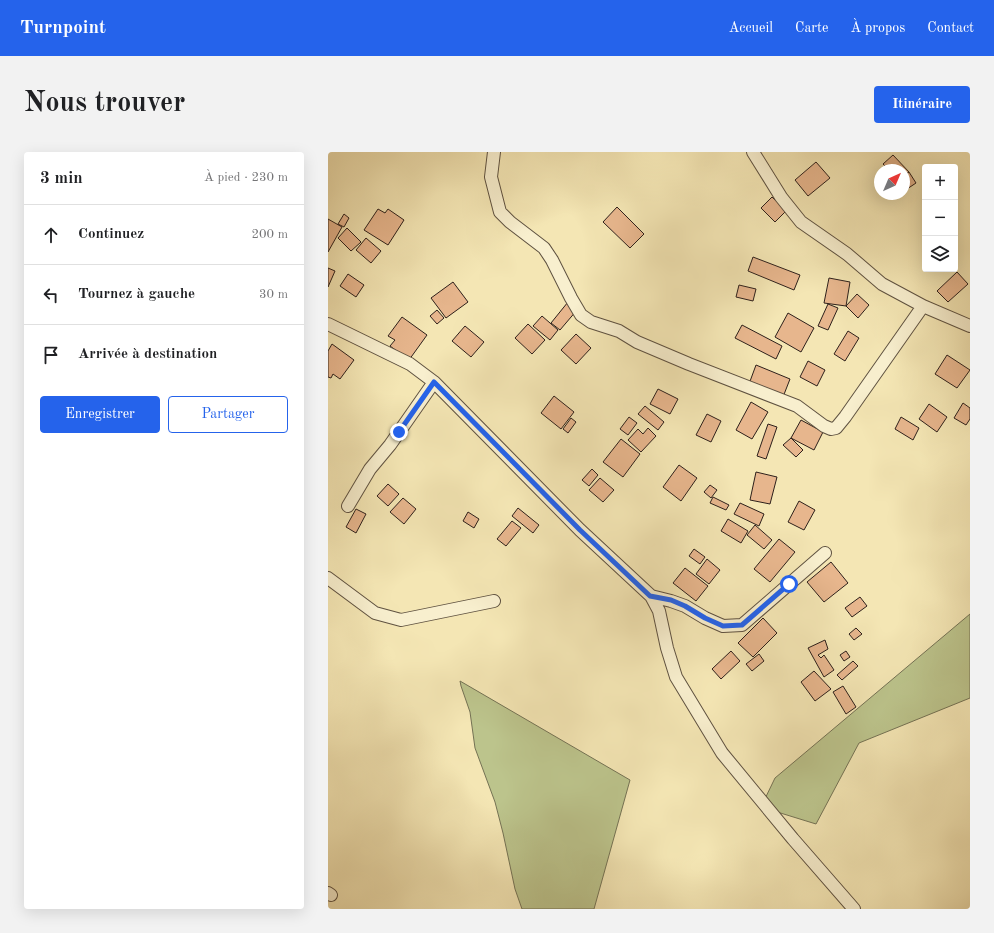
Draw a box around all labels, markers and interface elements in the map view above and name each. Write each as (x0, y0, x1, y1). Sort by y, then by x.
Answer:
text: Turnpoint (20, 19, 106, 38)
text: Accueil (729, 21, 773, 35)
text: Carte (795, 21, 828, 35)
text: À propos (850, 21, 905, 35)
text: Contact (927, 21, 974, 35)
button: Itinéraire (874, 86, 970, 123)
text: Nous trouver (24, 90, 185, 118)
north arrow (874, 164, 910, 200)
map controls (922, 164, 958, 272)
button: + (922, 164, 958, 200)
text: 3 min (40, 170, 83, 187)
text: À pied · 230 m (204, 171, 288, 184)
button: − (922, 200, 958, 236)
icon: ahead (40, 224, 62, 246)
text: Continuez (78, 227, 144, 242)
text: 200 m (251, 228, 288, 241)
button: layers (922, 236, 958, 272)
icon: left (40, 284, 62, 306)
text: Tournez à gauche (78, 287, 195, 302)
text: 30 m (259, 288, 288, 301)
icon: arrive (40, 344, 62, 366)
text: Arrivée à destination (78, 347, 217, 362)
button: Enregistrer (40, 396, 160, 433)
button: Partager (168, 396, 288, 433)
route end (390, 423, 408, 441)
route start (780, 575, 798, 593)

